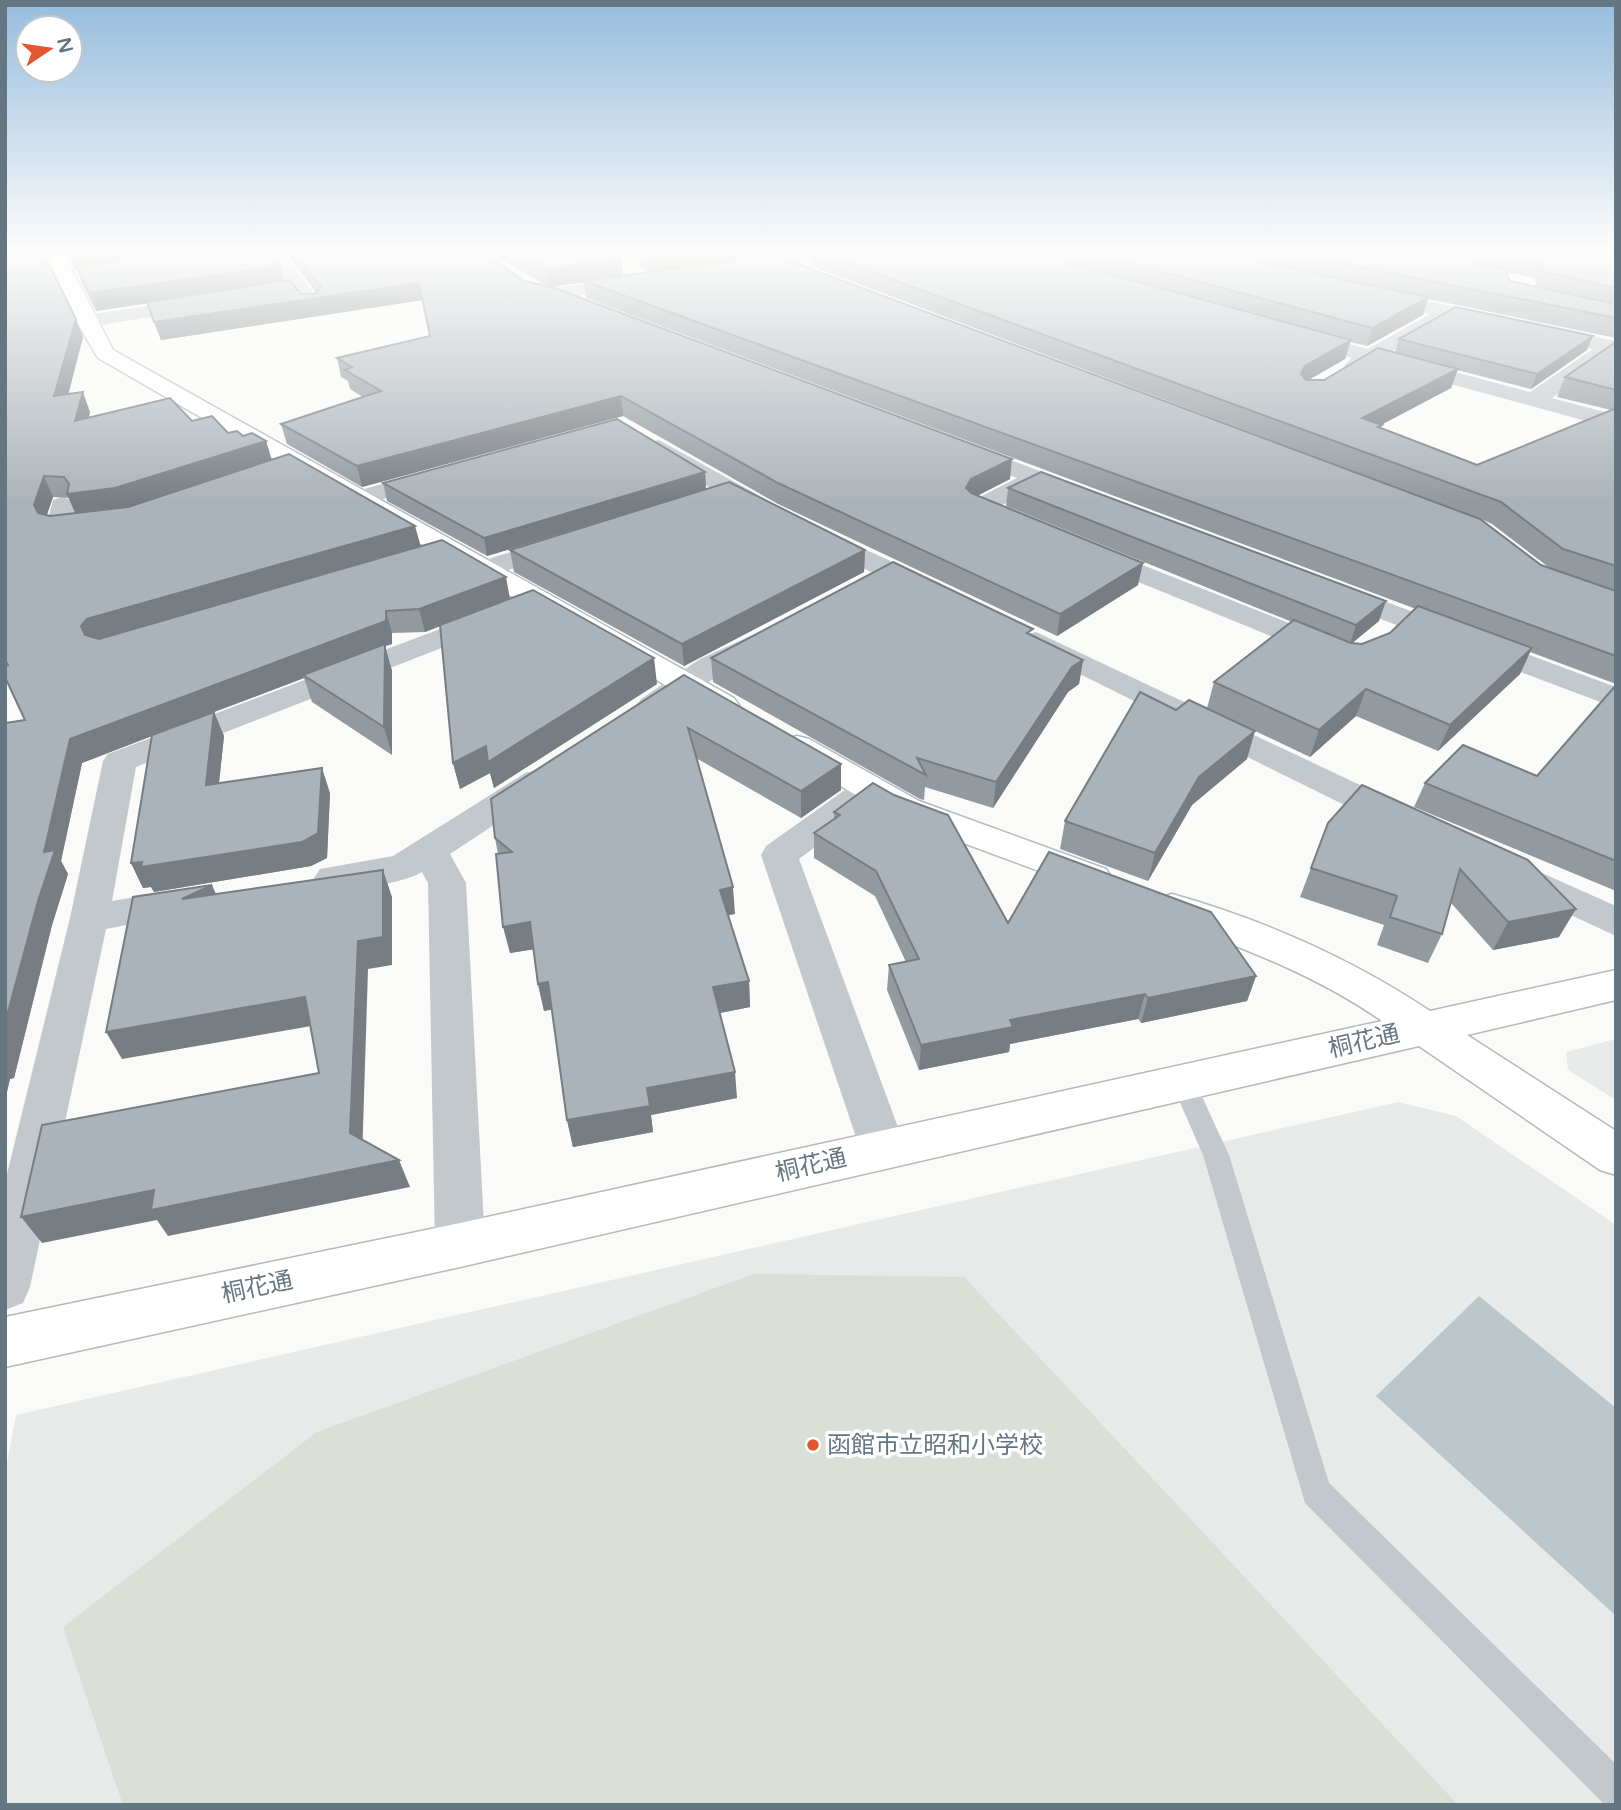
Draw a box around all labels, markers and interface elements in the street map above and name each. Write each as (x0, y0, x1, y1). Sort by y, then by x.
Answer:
north arrow (14, 14, 84, 84)
text: N (52, 35, 77, 55)
street label: 桐花通 (1326, 1019, 1402, 1064)
street label: 桐花通 (773, 1143, 849, 1188)
street label: 桐花通 (219, 1266, 295, 1309)
place label: 函館市立昭和小学校 (827, 1431, 1043, 1460)
marker: 函館市立昭和小学校 (805, 1437, 821, 1453)

